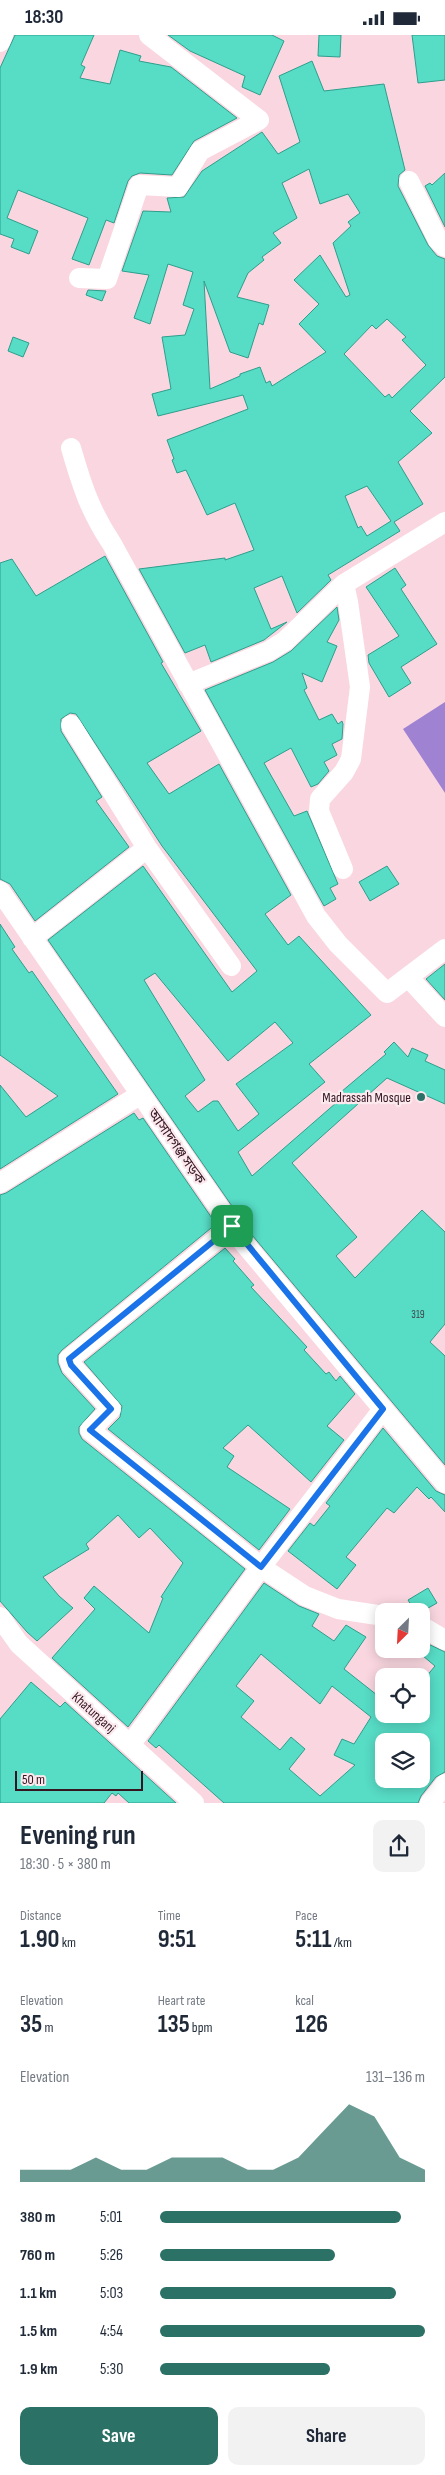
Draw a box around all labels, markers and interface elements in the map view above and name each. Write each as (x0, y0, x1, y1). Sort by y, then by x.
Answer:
text: 18:30 (25, 6, 63, 29)
place label: Madrassah Mosque (322, 1089, 411, 1106)
marker: Madrassah Mosque (415, 1091, 427, 1103)
street label: আসাদগঞ্জ সড়ক (144, 1104, 209, 1188)
pin (211, 1205, 253, 1247)
icon: arrive (218, 1212, 246, 1240)
house number: 319 (411, 1308, 425, 1321)
north arrow (375, 1603, 430, 1657)
map controls (375, 1603, 430, 1788)
button: locate (375, 1668, 430, 1723)
street label: Khatunganj (68, 1688, 119, 1736)
button: layers (375, 1733, 430, 1788)
scale bar (15, 1767, 142, 1791)
text: 50 m (22, 1771, 45, 1788)
text: Evening run (20, 1819, 136, 1852)
button: share (373, 1820, 425, 1872)
text: 18:30 · 5 × 380 m (20, 1855, 111, 1874)
text: Distance (20, 1907, 61, 1924)
text: Time (158, 1907, 181, 1924)
text: Pace (295, 1907, 318, 1924)
text: 1.90 (20, 1924, 60, 1955)
text: 9:51 (158, 1924, 196, 1955)
text: 5:11 (295, 1924, 331, 1955)
text: km (60, 1934, 76, 1951)
text: /km (331, 1934, 352, 1951)
text: Elevation (20, 1992, 63, 2009)
text: Heart rate (158, 1992, 205, 2009)
text: kcal (295, 1992, 314, 2009)
text: 35 (20, 2009, 42, 2040)
text: 135 (158, 2009, 190, 2040)
text: 126 (295, 2009, 328, 2040)
text: m (42, 2019, 53, 2036)
text: bpm (190, 2019, 212, 2036)
text: Elevation (20, 2068, 69, 2087)
text: 131–136 m (366, 2068, 425, 2087)
text: 380 m (20, 2208, 55, 2227)
text: 5:01 (100, 2208, 122, 2227)
text: 760 m (20, 2246, 55, 2265)
text: 5:26 (100, 2246, 123, 2265)
text: 1.1 km (20, 2284, 57, 2303)
text: 5:03 (100, 2284, 123, 2303)
text: 1.5 km (20, 2322, 57, 2341)
text: 4:54 (100, 2322, 123, 2341)
text: 1.9 km (20, 2360, 58, 2379)
text: 5:30 (100, 2360, 123, 2379)
button: Save (20, 2407, 218, 2465)
button: Share (228, 2407, 425, 2465)

